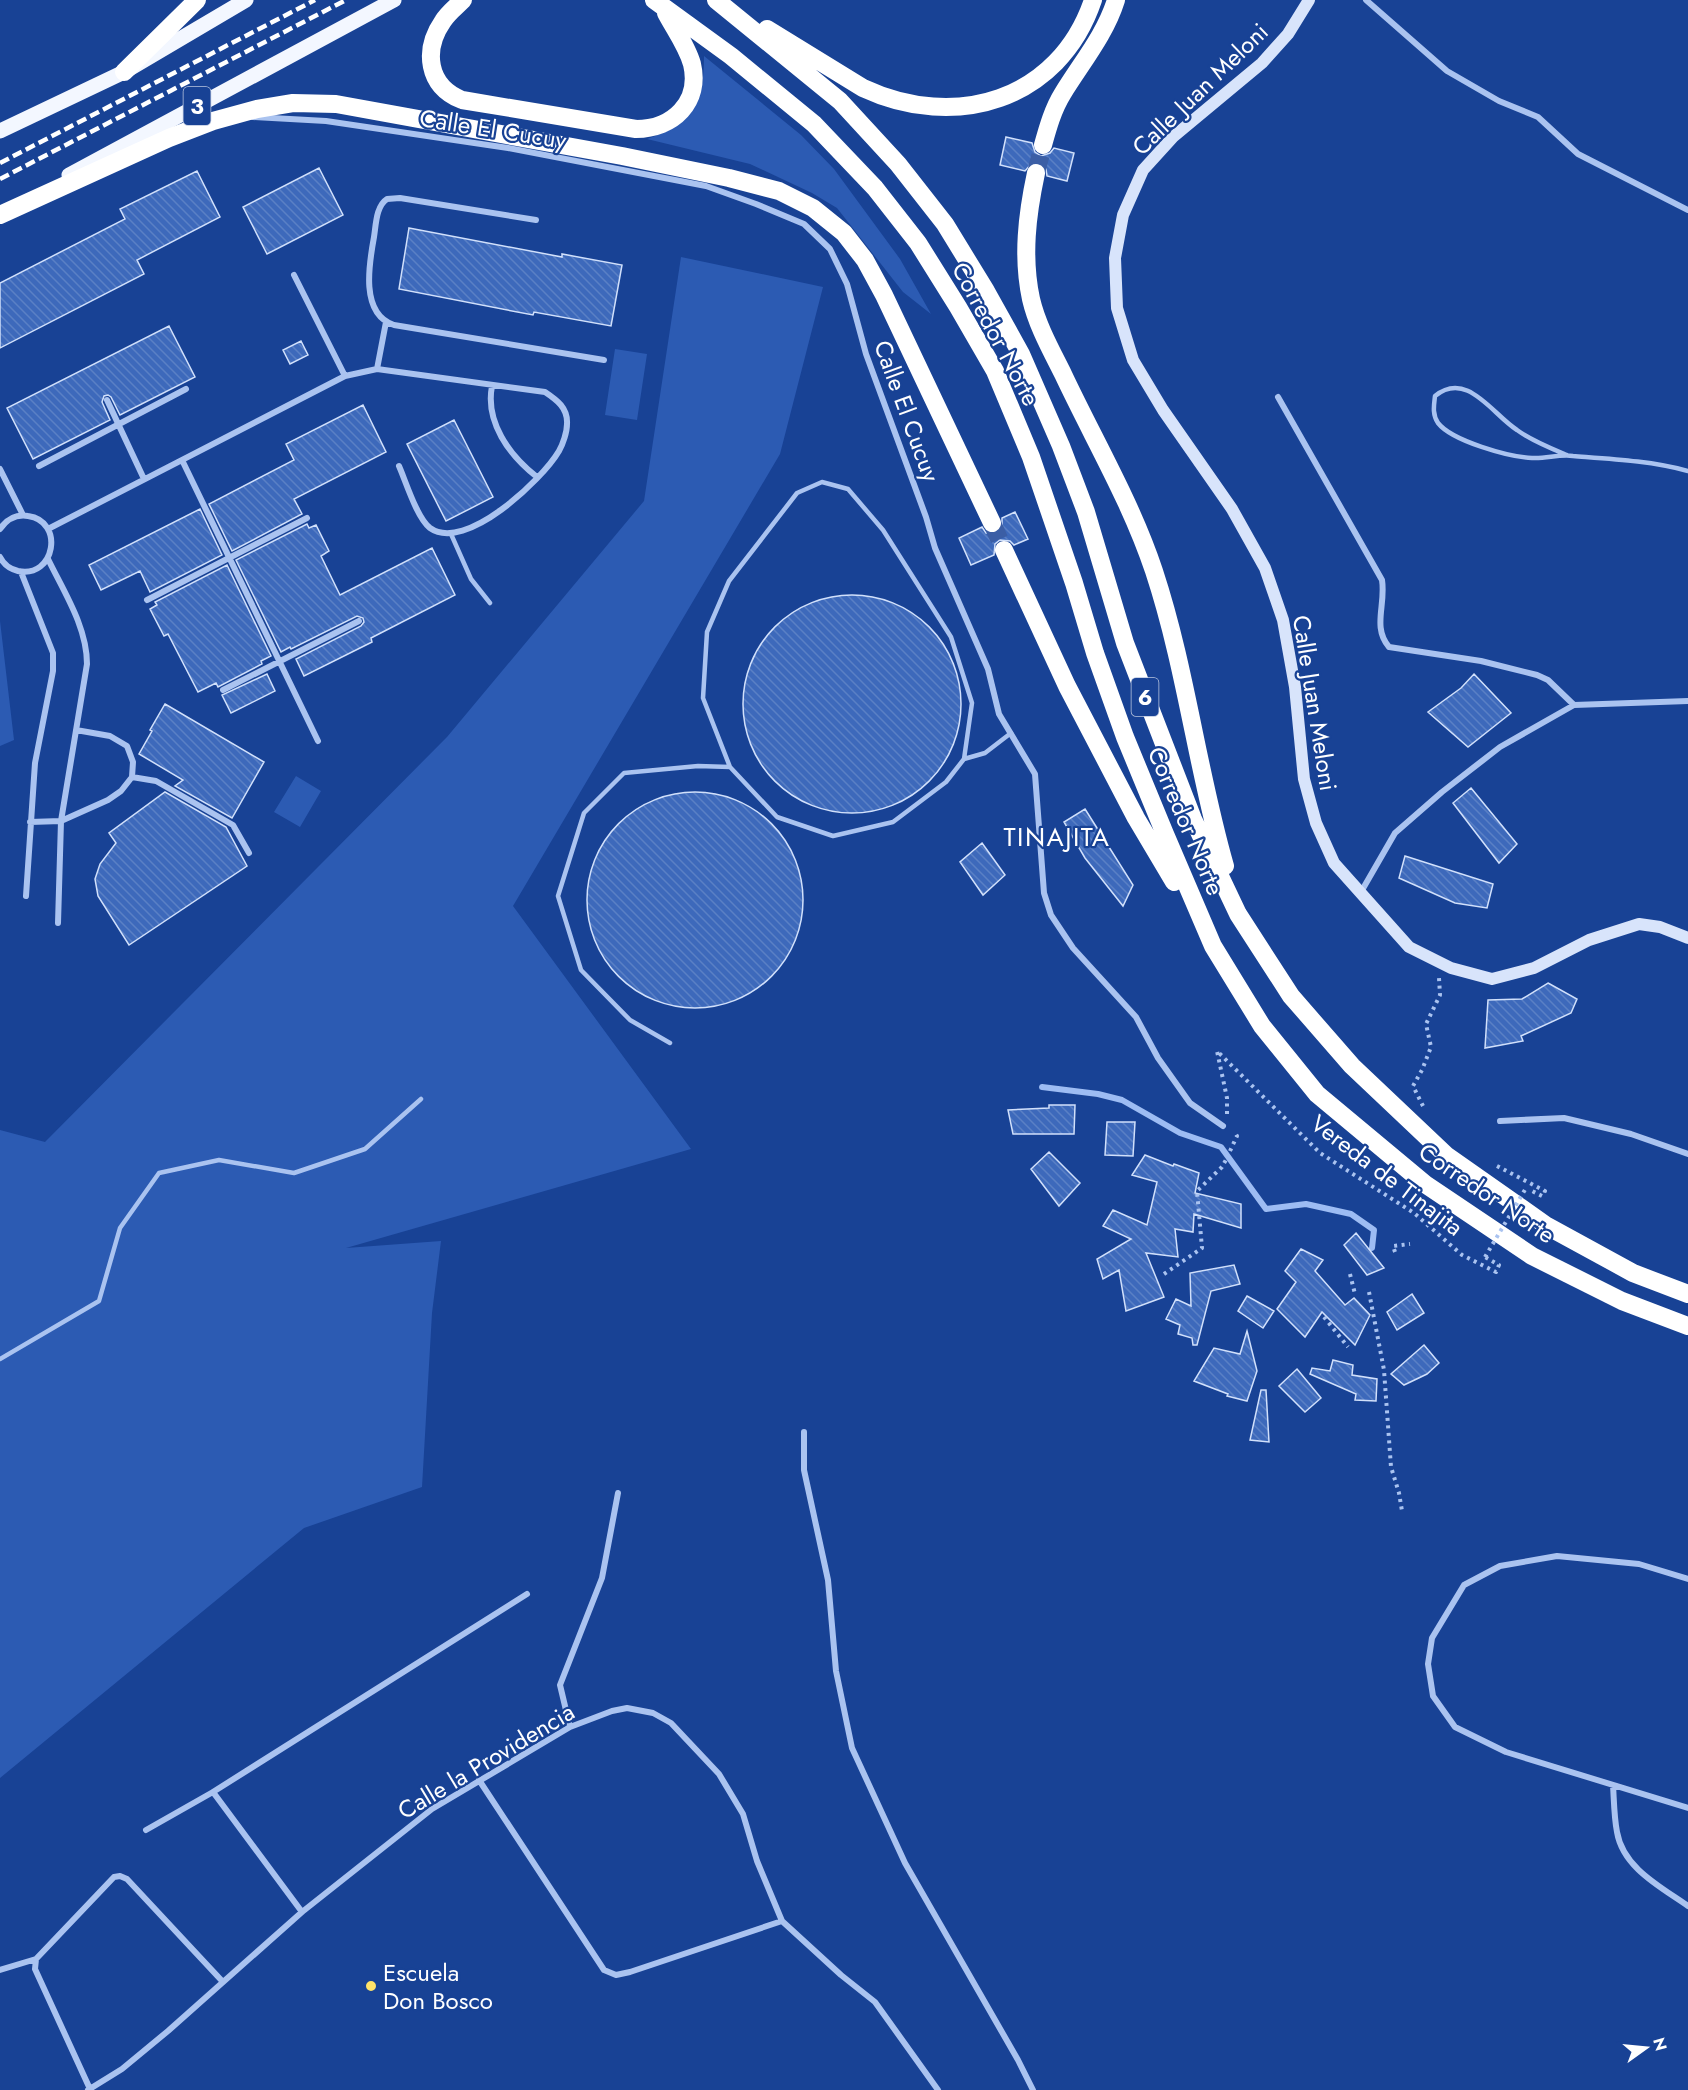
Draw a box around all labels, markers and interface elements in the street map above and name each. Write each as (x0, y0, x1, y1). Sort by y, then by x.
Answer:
street label: Calle Juan Meloni (1124, 15, 1276, 163)
road number: 3 (184, 87, 210, 125)
street label: Calle El Cucuy (417, 100, 569, 158)
street label: Corredor Norte (943, 256, 1049, 412)
street label: Calle El Cucuy (865, 335, 949, 487)
street label: Calle Juan Meloni (1284, 613, 1346, 793)
road number: 6 (1132, 678, 1158, 716)
street label: Corredor Norte (1139, 741, 1233, 901)
district label: TINAJITA (1003, 818, 1111, 856)
street label: Vereda de Tinajita (1303, 1106, 1471, 1244)
street label: Corredor Norte (1412, 1134, 1562, 1252)
street label: Calle la Providencia (391, 1694, 581, 1828)
place label: Escuela Don Bosco (383, 1955, 493, 2018)
marker: Escuela Don Bosco (364, 1979, 378, 1993)
north arrow (1616, 2018, 1676, 2078)
text: N (1647, 2035, 1673, 2053)

